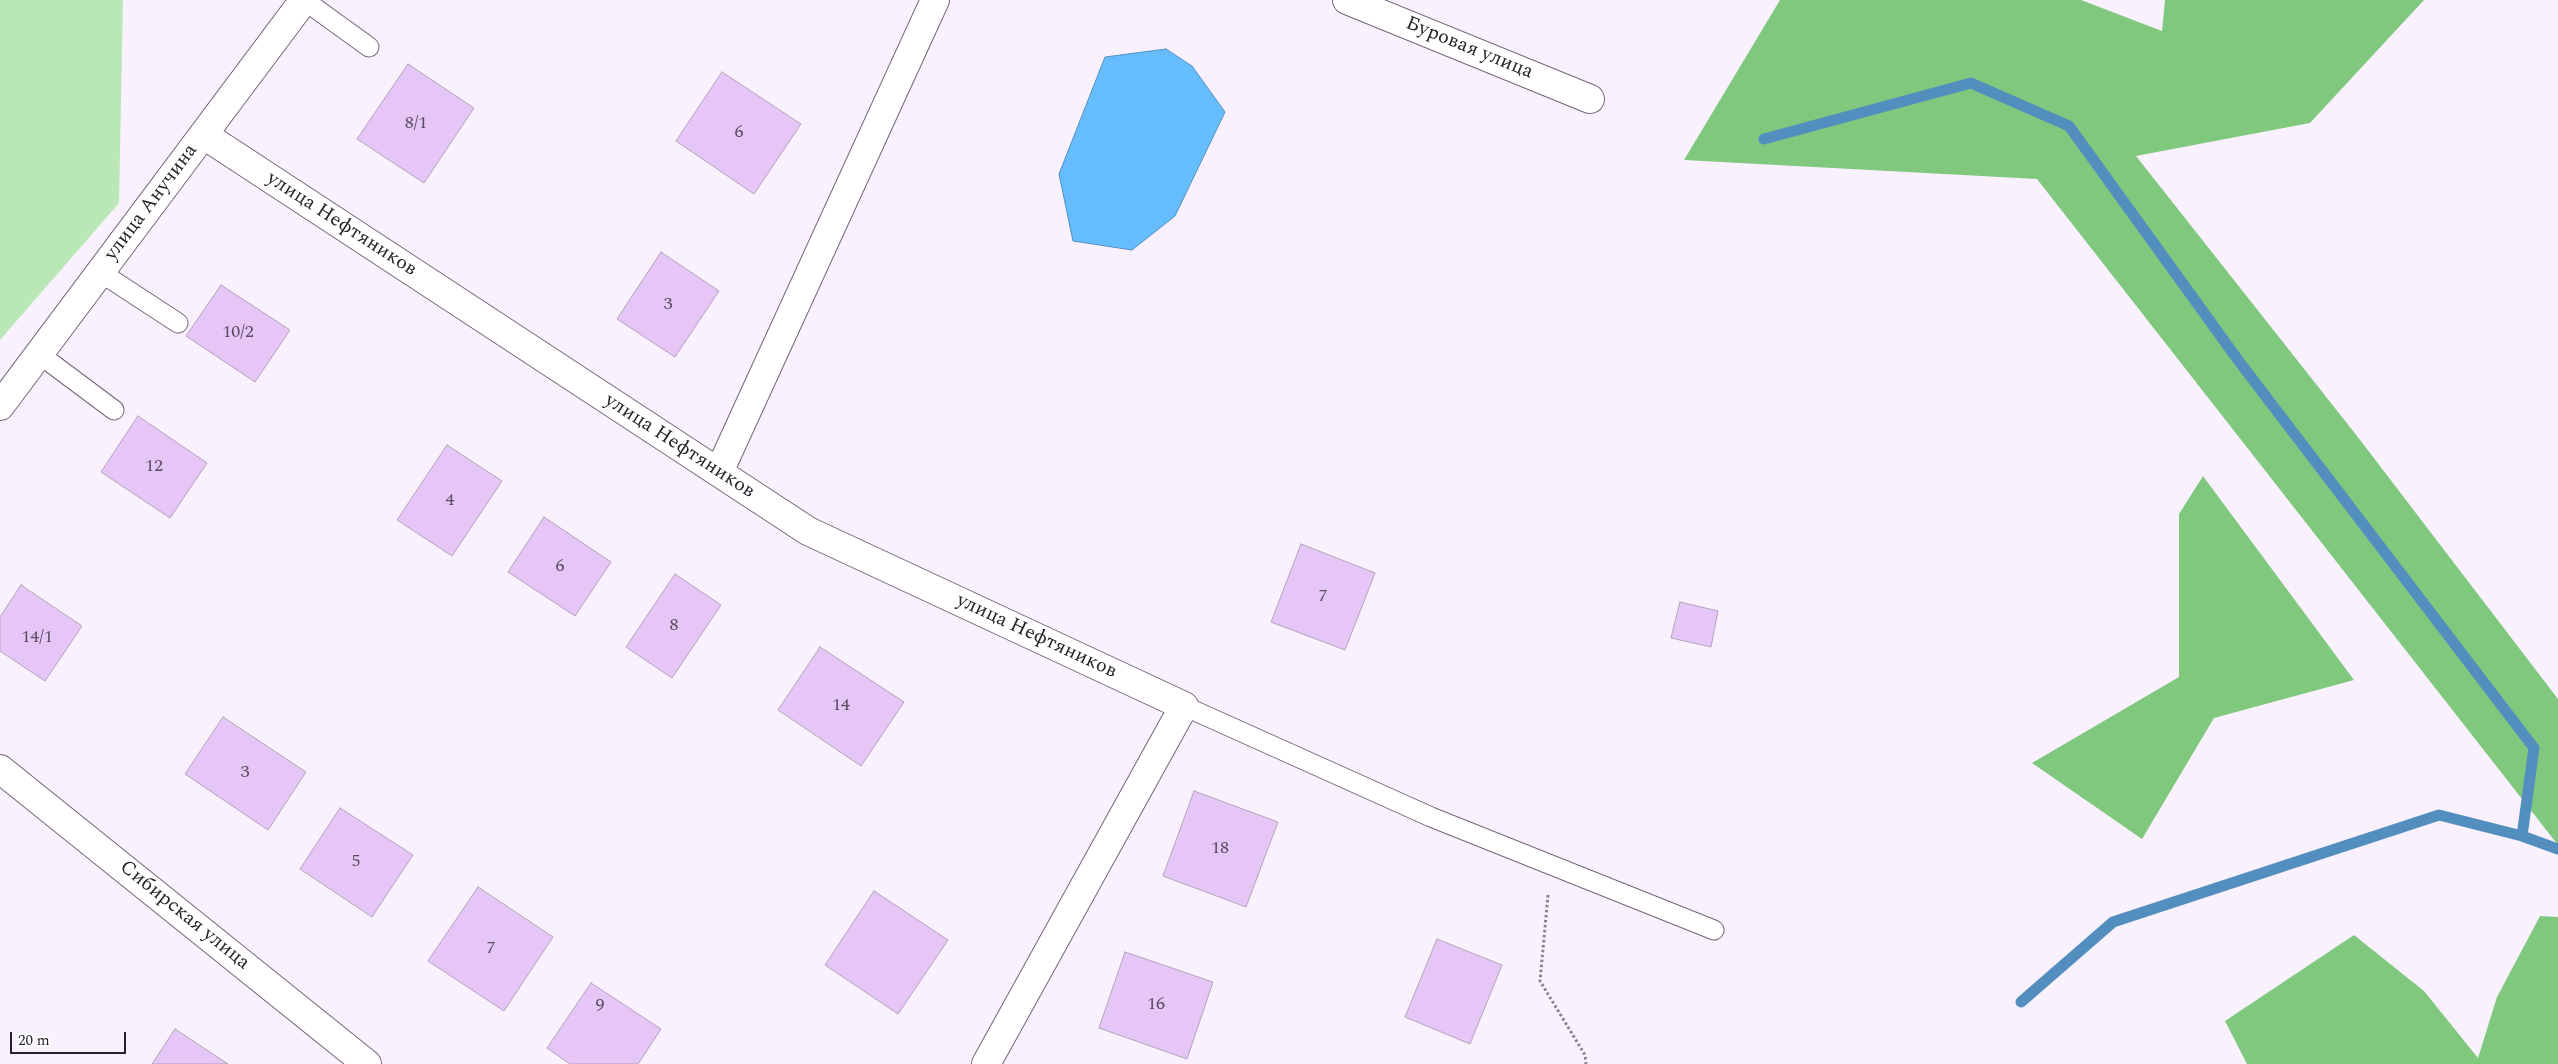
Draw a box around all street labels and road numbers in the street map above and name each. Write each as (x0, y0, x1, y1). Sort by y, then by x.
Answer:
street label: Буровая улица (1402, 13, 1536, 85)
street label: улица Анучина (100, 140, 204, 266)
street label: улица Нефтяников (261, 167, 421, 283)
street label: улица Нефтяников (599, 389, 759, 505)
street label: улица Нефтяников (952, 589, 1120, 685)
street label: Сибирская улица (114, 856, 254, 976)

